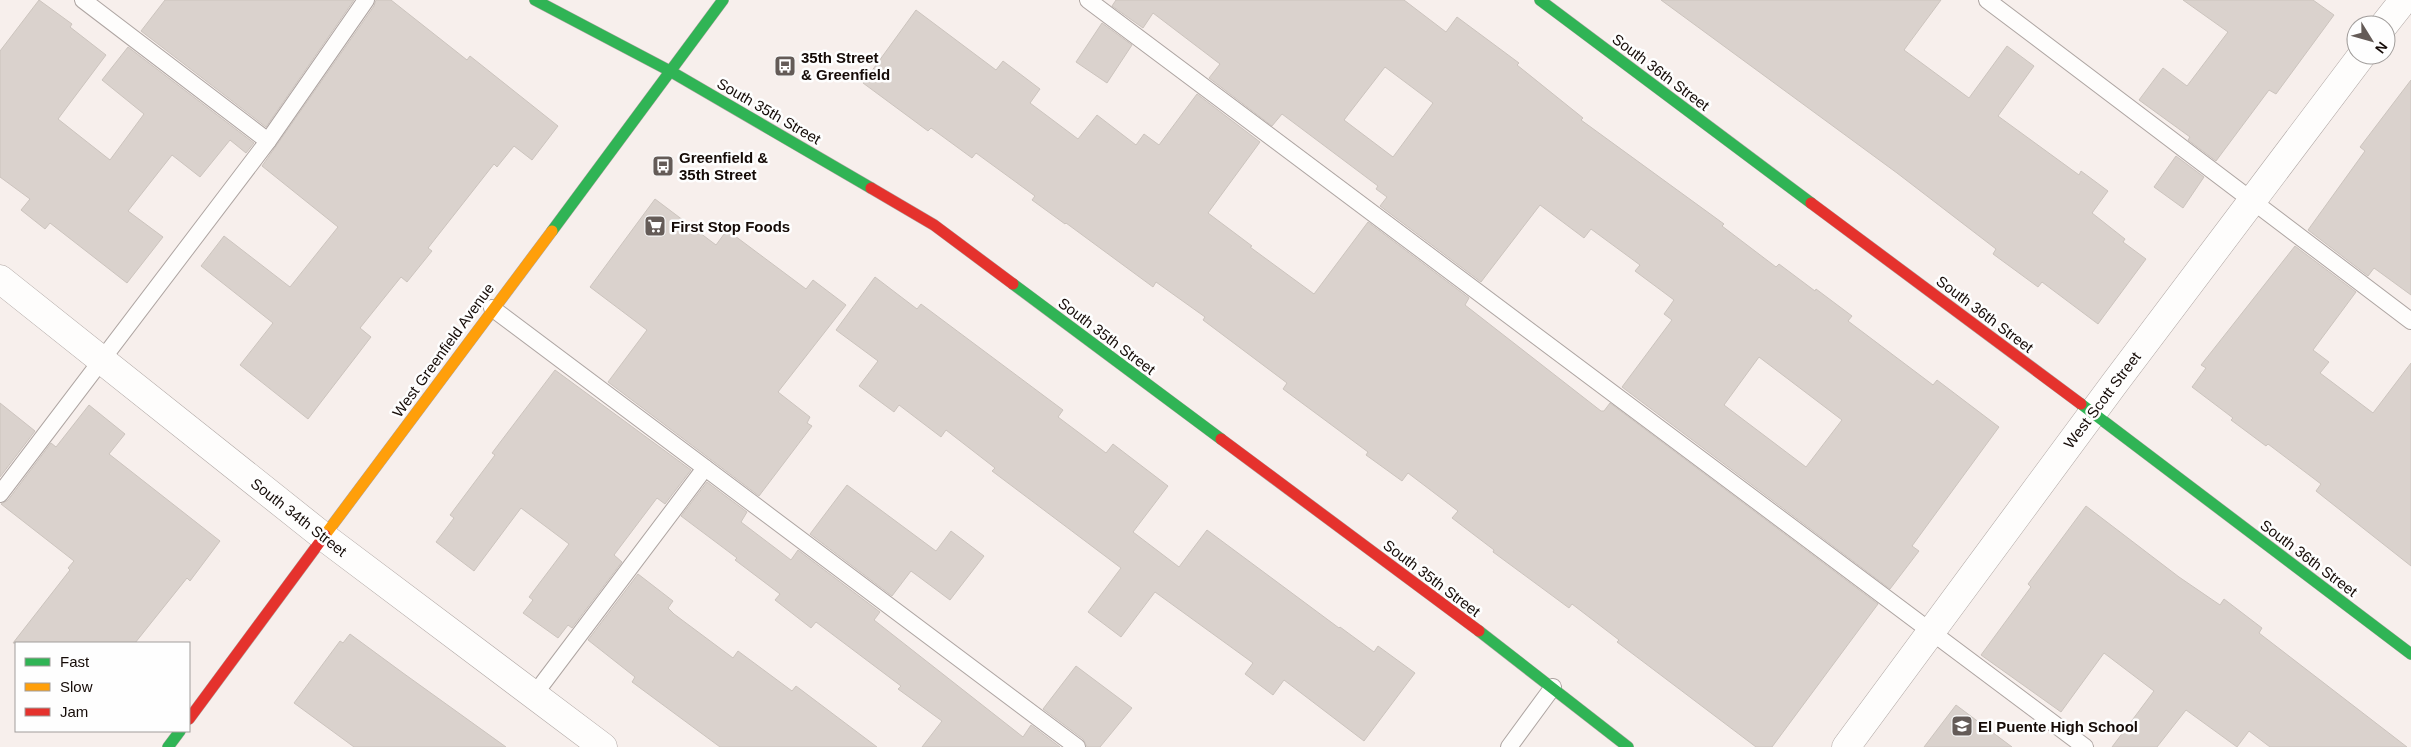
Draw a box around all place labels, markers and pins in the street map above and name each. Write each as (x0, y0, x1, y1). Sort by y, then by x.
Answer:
place label: 35th Street & Greenfield (801, 49, 890, 83)
bus stop icon: 35th Street & Greenfield (773, 54, 797, 78)
place label: Greenfield & 35th Street (679, 149, 768, 183)
bus stop icon: Greenfield & 35th Street (651, 154, 675, 178)
supermarket icon: First Stop Foods (643, 214, 667, 238)
place label: First Stop Foods (671, 218, 790, 235)
school or university icon: El Puente High School (1950, 714, 1974, 738)
place label: El Puente High School (1978, 718, 2138, 735)

